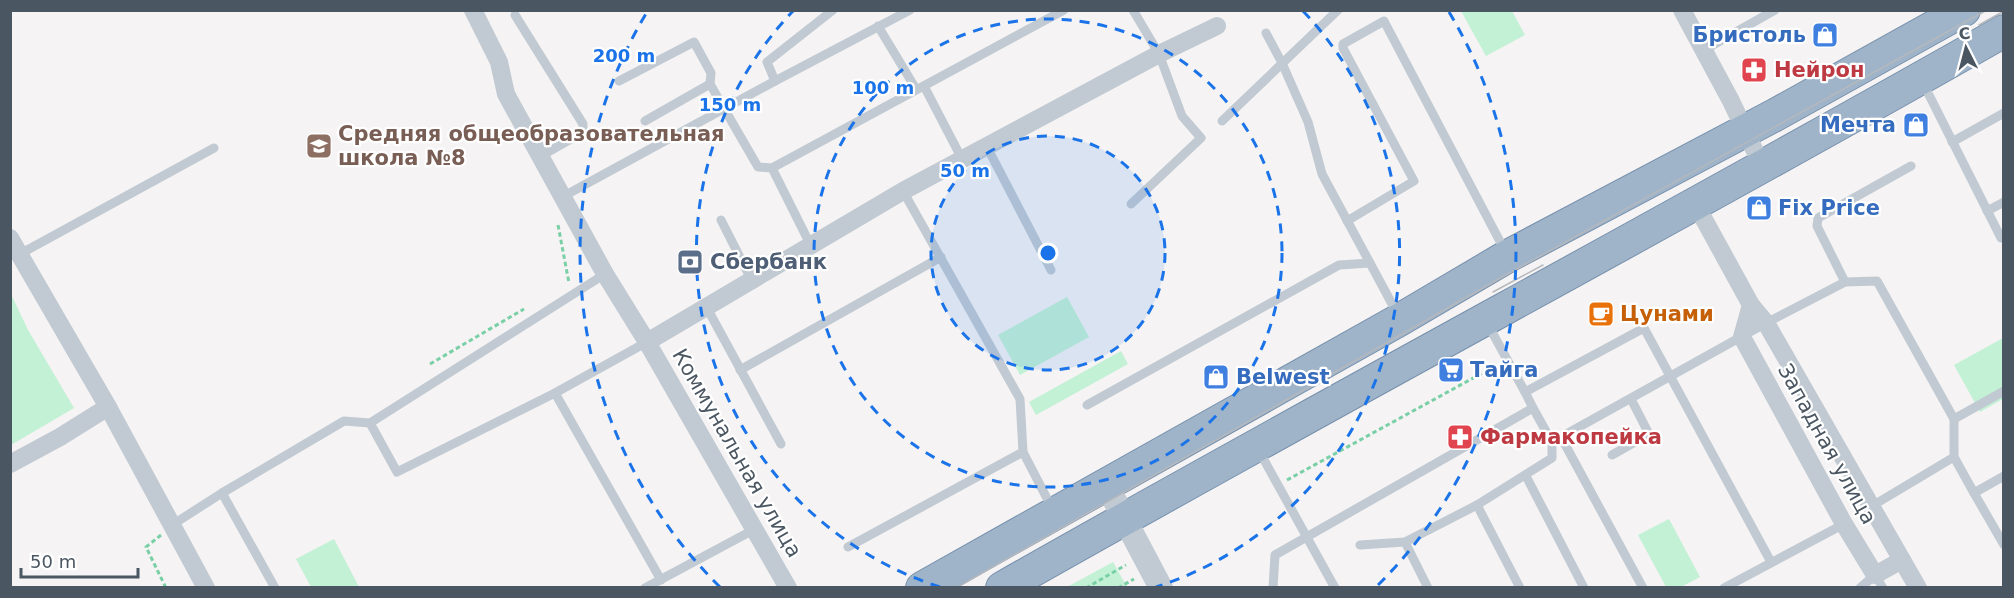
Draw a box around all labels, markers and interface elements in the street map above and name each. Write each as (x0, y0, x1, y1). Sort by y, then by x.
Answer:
north arrow (1936, 18, 1996, 78)
shop icon: Бристоль (1810, 20, 1840, 50)
place label: Бристоль (1693, 23, 1806, 47)
text: С (1958, 24, 1971, 44)
text: 200 m (593, 45, 655, 66)
pharmacy icon: Нейрон (1739, 55, 1769, 85)
place label: Нейрон (1774, 58, 1865, 82)
text: 100 m (852, 77, 914, 98)
text: 150 m (699, 94, 761, 115)
shop icon: Мечта (1901, 110, 1931, 140)
place label: Мечта (1820, 113, 1896, 137)
place label: Средняя общеобразовательная школа №8 (338, 122, 725, 170)
school or university icon: Средняя общеобразовательная школа №8 (304, 131, 334, 161)
text: 50 m (940, 160, 990, 181)
shop icon: Fix Price (1744, 193, 1774, 223)
place label: Fix Price (1778, 196, 1880, 220)
centre of rings (1038, 243, 1058, 263)
bank icon: Сбербанк (675, 247, 705, 277)
place label: Сбербанк (710, 250, 827, 274)
cafe icon: Цунами (1586, 299, 1616, 329)
place label: Цунами (1620, 302, 1714, 326)
street label: Коммунальная улица (667, 344, 807, 562)
supermarket icon: Тайга (1436, 355, 1466, 385)
place label: Тайга (1470, 358, 1538, 382)
street label: Западная улица (1773, 359, 1881, 529)
shop icon: Belwest (1201, 362, 1231, 392)
place label: Belwest (1236, 365, 1330, 389)
pharmacy icon: Фармакопейка (1445, 422, 1475, 452)
place label: Фармакопейка (1480, 425, 1662, 449)
scale bar (21, 541, 138, 579)
text: 50 m (30, 551, 76, 572)

